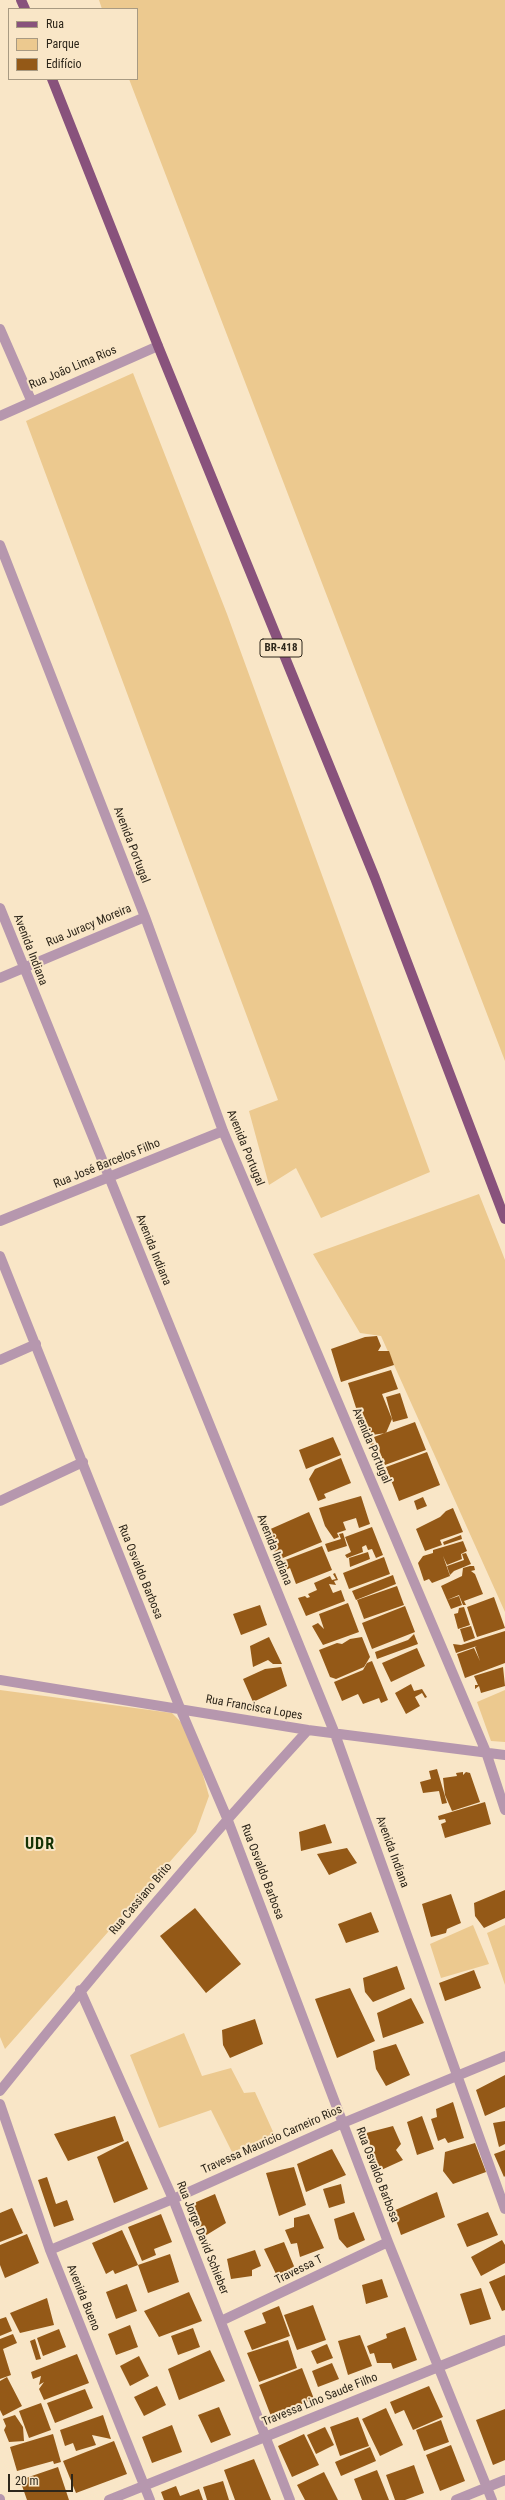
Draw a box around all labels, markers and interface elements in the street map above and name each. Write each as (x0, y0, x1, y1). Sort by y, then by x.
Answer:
legend (8, 8, 138, 80)
text: Rua (46, 17, 64, 31)
text: Parque (46, 37, 79, 51)
text: Edifício (46, 57, 82, 71)
street label: Rua João Lima Rios (27, 343, 119, 393)
road number: BR-418 (260, 639, 302, 657)
street label: Avenida Portugal (110, 805, 152, 885)
street label: Rua Juracy Moreira (44, 902, 134, 950)
street label: Avenida Indiana (10, 912, 50, 988)
street label: Avenida Portugal (223, 1108, 267, 1188)
street label: Rua José Barcelos Filho (52, 1136, 162, 1192)
street label: Avenida Indiana (132, 1212, 174, 1288)
street label: Avenida Portugal (349, 1406, 393, 1486)
street label: Avenida Indiana (253, 1512, 295, 1588)
street label: Rua Osvaldo Barbosa (114, 1523, 166, 1621)
street label: Rua Francisca Lopes (205, 1692, 303, 1724)
street label: Avenida Indiana (372, 1814, 412, 1890)
street label: Rua Osvaldo Barbosa (237, 1822, 287, 1922)
district label: UDR (25, 1835, 55, 1855)
street label: Rua Cassiano Brito (107, 1860, 175, 1938)
street label: Travessa Mauricio Carneiro Rios (199, 2102, 345, 2178)
street label: Rua Osvaldo Barbosa (352, 2125, 402, 2225)
street label: Rua Jorge David Schieber (173, 2179, 231, 2297)
street label: Travessa T (273, 2252, 325, 2288)
street label: Avenida Bueno (63, 2263, 103, 2333)
street label: Travessa Lino Saude Filho (260, 2370, 380, 2430)
scale bar (10, 2466, 75, 2492)
text: 20 m (15, 2474, 39, 2488)

